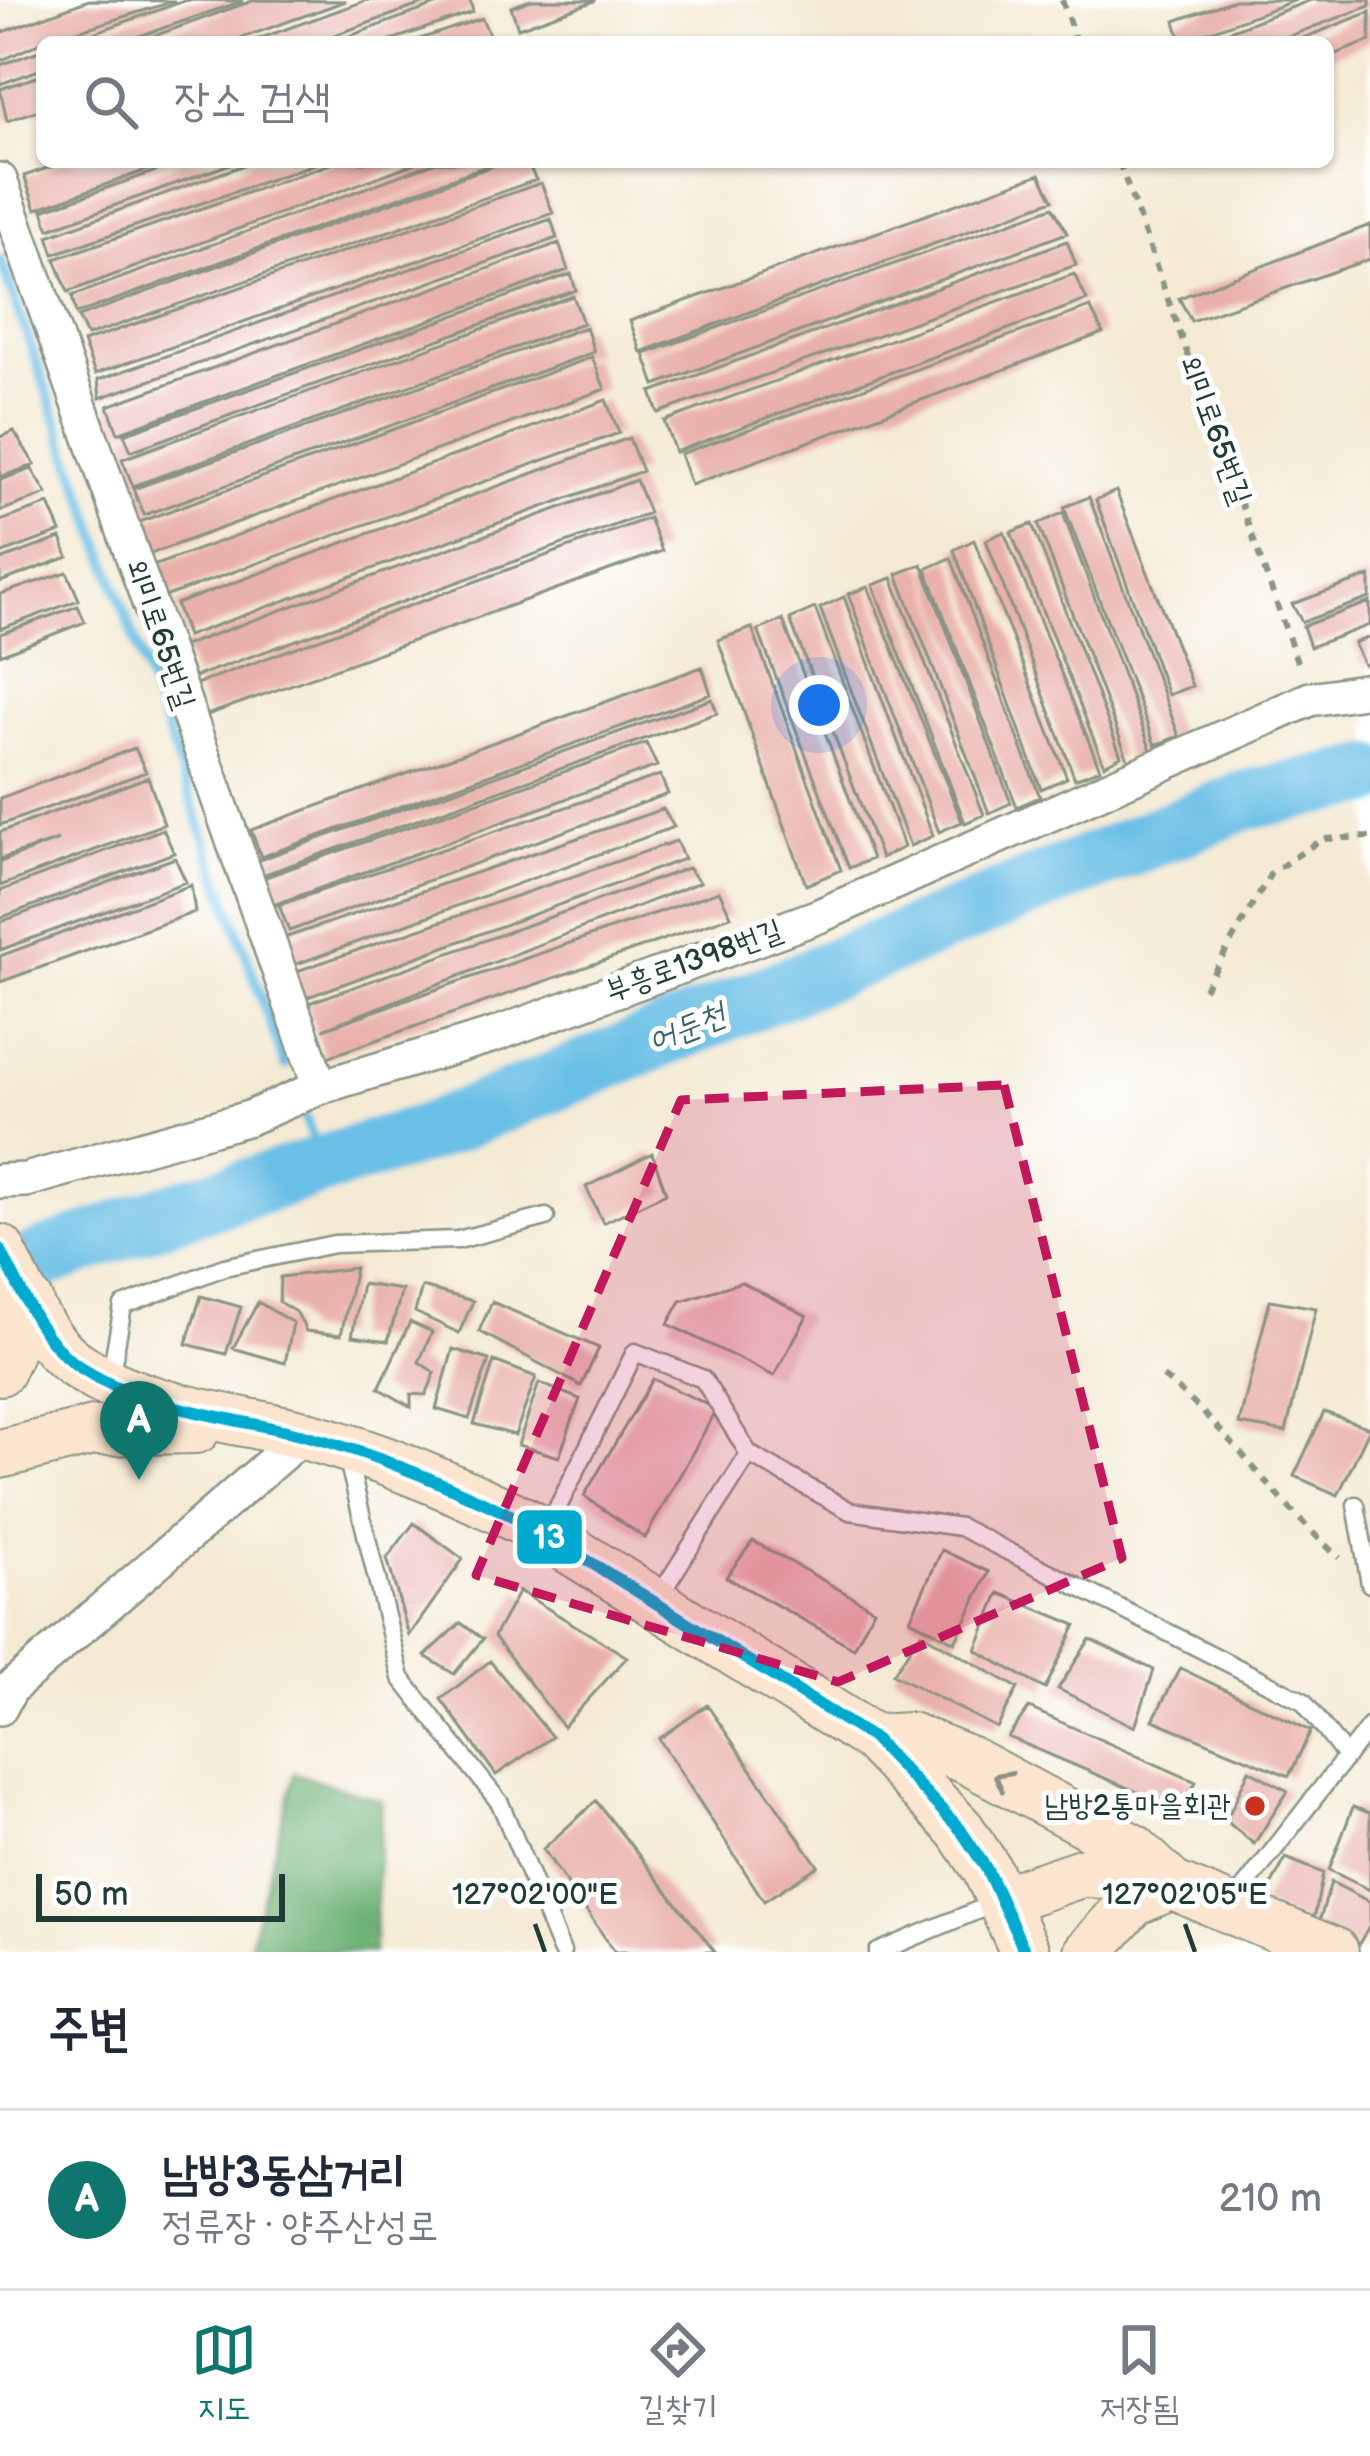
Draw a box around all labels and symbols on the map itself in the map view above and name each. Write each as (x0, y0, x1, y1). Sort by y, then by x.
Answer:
street label: 외미로65번길 (1171, 350, 1259, 510)
street label: 외미로65번길 (118, 554, 202, 714)
your location (789, 675, 849, 735)
street label: 부흥로1398번길 (601, 912, 787, 1010)
water label: 어둔천 (643, 993, 735, 1061)
pin: A (100, 1381, 178, 1480)
line badge: 13 (515, 1508, 584, 1566)
text: 13 (532, 1518, 566, 1558)
one-way arrow (994, 1770, 1015, 1793)
place label: 남방2통마을회관 (1044, 1788, 1231, 1824)
marker: 남방2통마을회관 (1242, 1793, 1268, 1819)
scale bar (36, 1868, 285, 1921)
text: 127°02'00"E (452, 1877, 618, 1913)
text: 127°02'05"E (1102, 1877, 1268, 1913)

